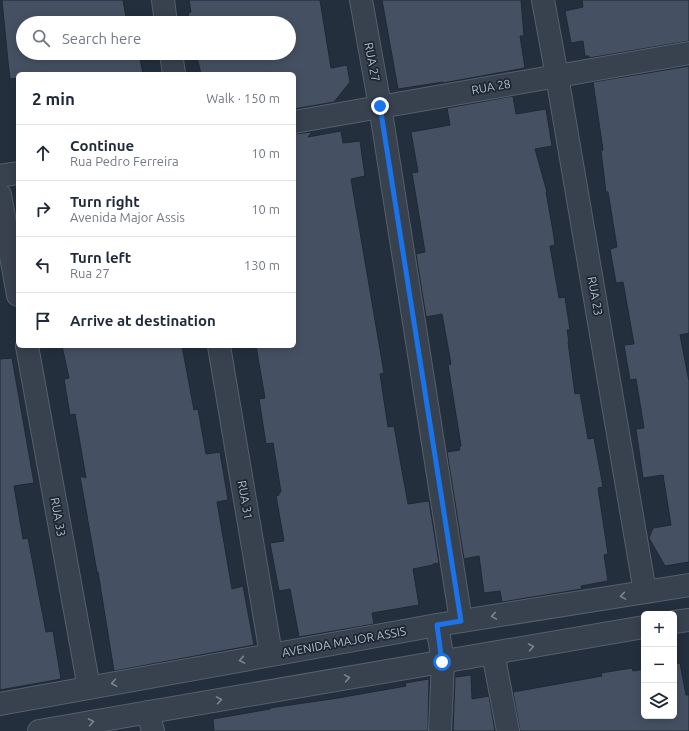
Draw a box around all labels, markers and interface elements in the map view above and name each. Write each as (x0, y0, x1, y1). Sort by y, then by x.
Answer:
search box (16, 16, 296, 60)
icon: search (30, 27, 52, 49)
text: Search here (62, 30, 141, 47)
street label: RUA 27 (362, 41, 383, 83)
street label: RUA 28 (470, 77, 512, 96)
text: 2 min (32, 89, 75, 108)
text: Walk · 150 m (206, 91, 280, 105)
route end (371, 97, 389, 115)
text: Continue (70, 137, 134, 154)
icon: ahead (32, 142, 54, 164)
text: 10 m (251, 146, 280, 160)
text: Rua Pedro Ferreira (70, 154, 179, 168)
text: Turn right (70, 193, 140, 210)
icon: right (32, 198, 54, 220)
text: 10 m (251, 202, 280, 216)
text: Avenida Major Assis (70, 210, 185, 224)
text: Turn left (70, 249, 131, 266)
icon: left (32, 254, 54, 276)
text: 130 m (244, 258, 280, 272)
text: Rua 27 (70, 266, 110, 280)
street label: RUA 23 (586, 275, 605, 317)
icon: arrive (32, 310, 54, 332)
text: Arrive at destination (70, 312, 216, 329)
street label: RUA 31 (236, 479, 255, 521)
street label: RUA 33 (49, 496, 68, 538)
one-way arrow (620, 591, 626, 600)
one-way arrow (491, 611, 498, 620)
map controls (641, 611, 677, 719)
button: + (641, 611, 677, 647)
street label: AVENIDA MAJOR ASSIS (281, 624, 407, 659)
one-way arrow (528, 643, 534, 652)
button: − (641, 647, 677, 683)
route start (433, 653, 451, 671)
one-way arrow (239, 655, 245, 663)
one-way arrow (344, 674, 350, 683)
one-way arrow (111, 678, 117, 687)
button: layers (641, 683, 677, 719)
one-way arrow (216, 696, 222, 705)
one-way arrow (88, 718, 94, 727)

